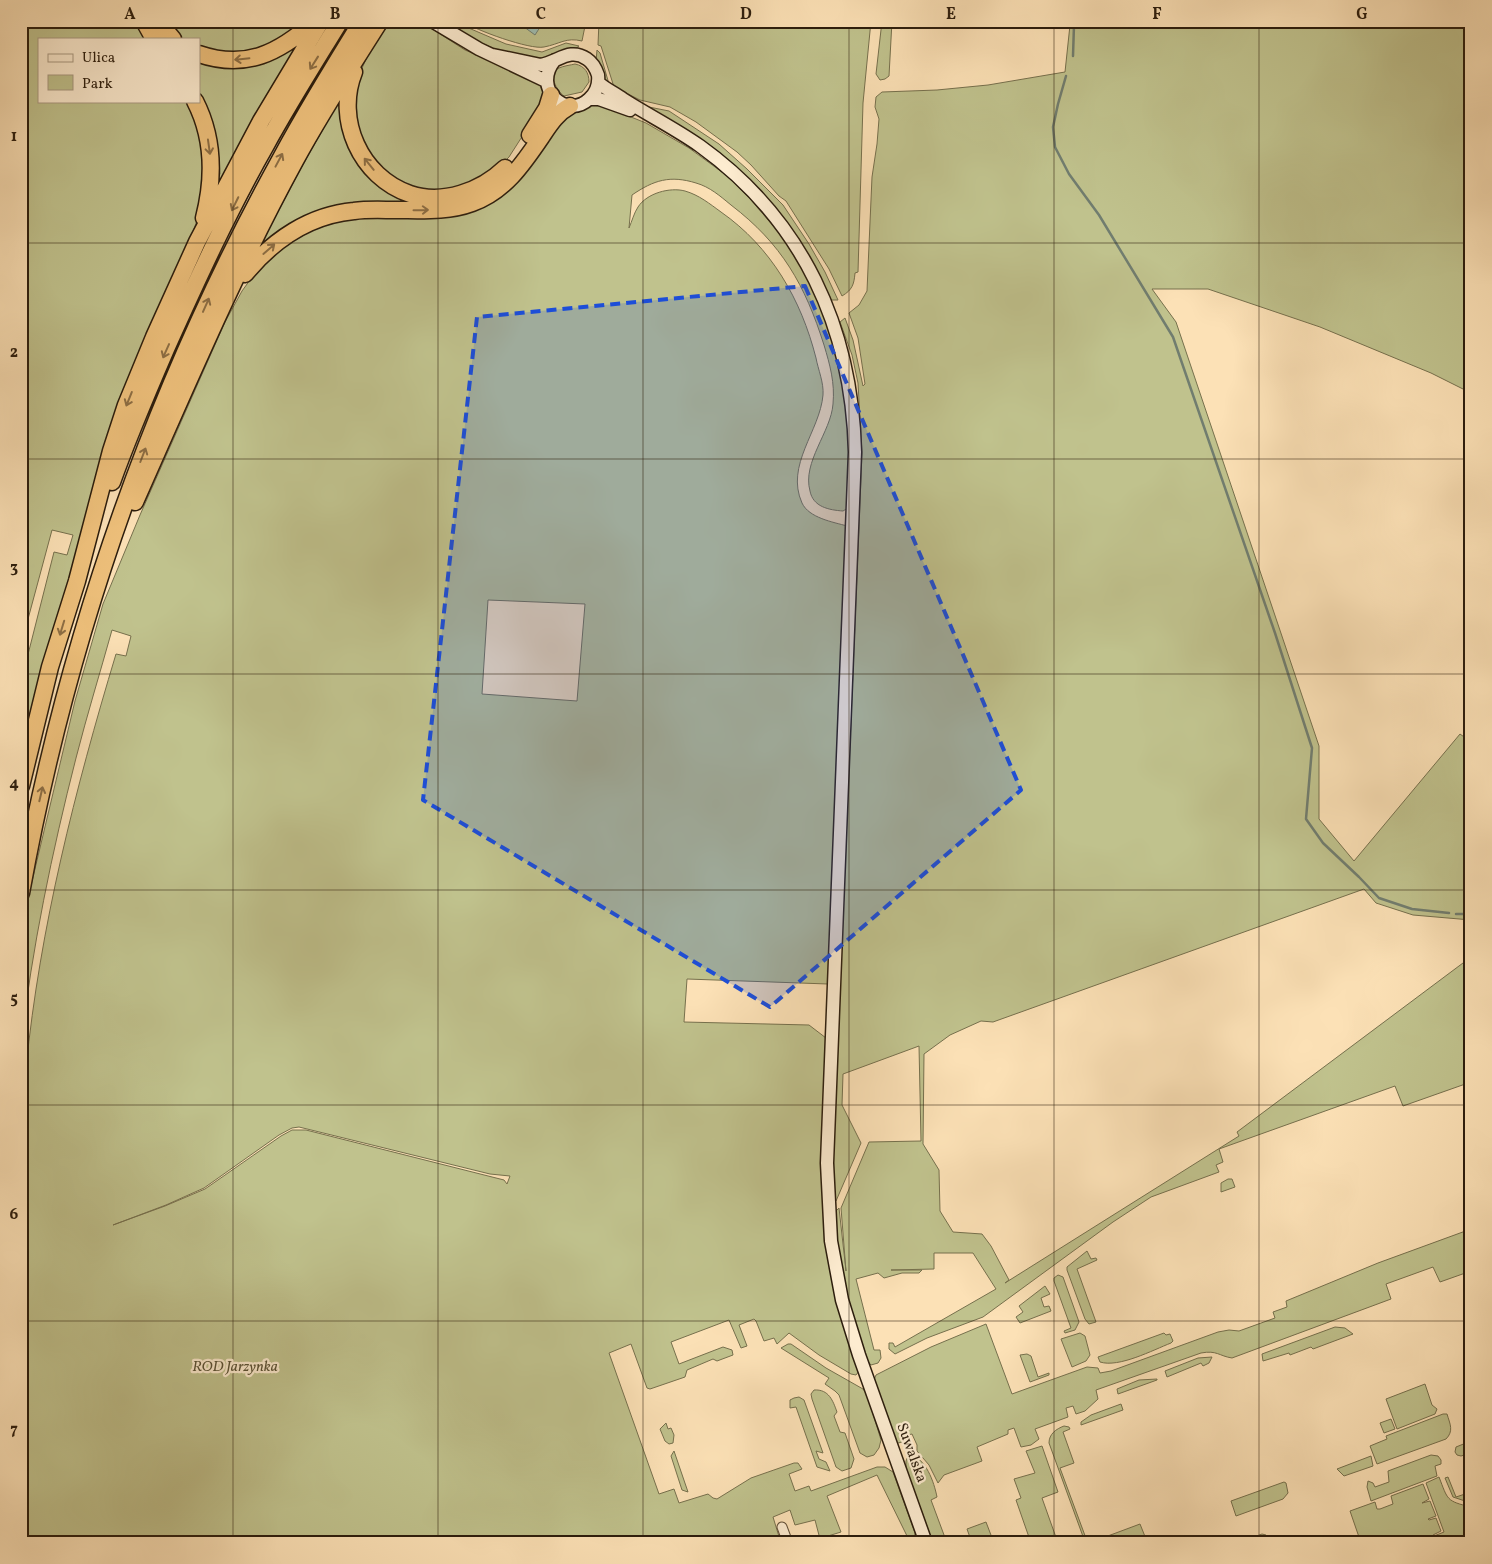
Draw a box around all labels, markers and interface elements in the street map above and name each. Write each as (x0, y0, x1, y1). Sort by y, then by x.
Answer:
text: A (124, 4, 136, 26)
text: B (330, 4, 341, 26)
text: C (536, 4, 546, 26)
text: D (740, 4, 752, 26)
text: E (946, 4, 956, 26)
text: F (1152, 4, 1162, 26)
text: G (1356, 4, 1368, 26)
legend (38, 38, 200, 102)
text: Ulica (82, 48, 115, 69)
one-way arrow (234, 55, 250, 64)
one-way arrow (309, 55, 319, 69)
text: Park (82, 74, 113, 95)
text: 1 (11, 126, 17, 148)
one-way arrow (204, 139, 214, 155)
one-way arrow (275, 153, 285, 168)
one-way arrow (364, 158, 375, 171)
one-way arrow (230, 197, 240, 212)
one-way arrow (412, 205, 429, 215)
one-way arrow (262, 244, 275, 255)
one-way arrow (202, 298, 212, 313)
text: 2 (10, 342, 18, 364)
one-way arrow (160, 343, 170, 358)
one-way arrow (124, 391, 133, 406)
one-way arrow (139, 447, 148, 462)
text: 3 (10, 557, 18, 579)
one-way arrow (57, 620, 67, 636)
text: 4 (9, 773, 19, 795)
one-way arrow (37, 787, 46, 803)
text: 5 (10, 988, 18, 1010)
text: 6 (10, 1204, 19, 1226)
park label: ROD Jarzynka (192, 1357, 278, 1378)
text: 7 (10, 1419, 18, 1441)
street label: Suwalska (891, 1420, 931, 1486)

